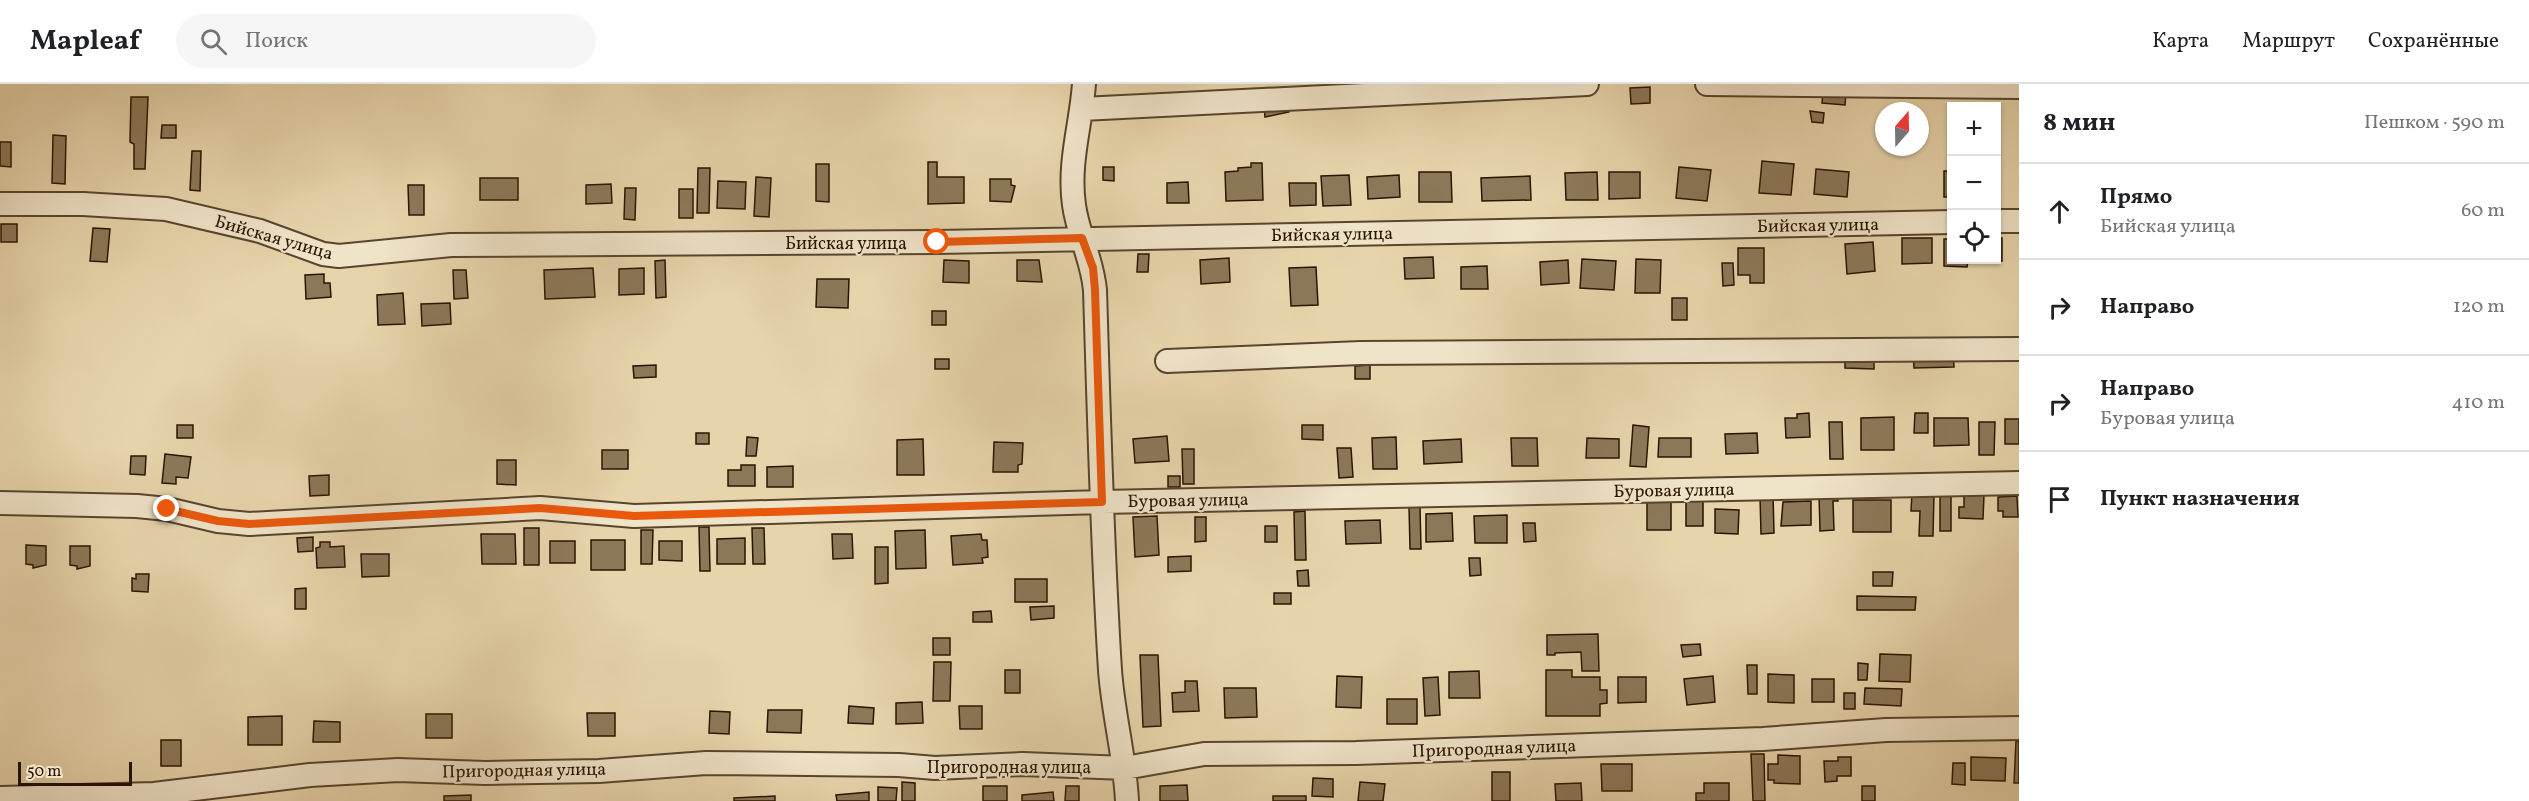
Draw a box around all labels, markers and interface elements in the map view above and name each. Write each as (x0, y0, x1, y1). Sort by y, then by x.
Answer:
search box (176, 14, 596, 68)
text: Mapleaf (30, 22, 140, 61)
icon: search (197, 25, 230, 58)
text: Поиск (245, 26, 308, 57)
text: Карта (2152, 27, 2209, 56)
text: Маршрут (2242, 27, 2335, 56)
text: Сохранённые (2368, 27, 2499, 56)
north arrow (1875, 102, 1929, 156)
map controls (1947, 102, 2001, 264)
button: + (1947, 102, 2001, 156)
text: 8 мин (2043, 105, 2115, 141)
text: Пешком · 590 m (2364, 109, 2505, 137)
button: − (1947, 156, 2001, 210)
text: Прямо (2100, 182, 2172, 213)
icon: ahead (2043, 195, 2076, 228)
text: 60 m (2461, 197, 2505, 225)
street label: Бийская улица (211, 210, 336, 267)
button: locate (1947, 210, 2001, 264)
street label: Бийская улица (1757, 213, 1879, 240)
text: Бийская улица (2100, 213, 2236, 241)
street label: Бийская улица (1271, 222, 1393, 249)
route start (923, 228, 949, 254)
street label: Бийская улица (785, 232, 907, 257)
icon: right (2043, 291, 2076, 324)
text: Направо (2100, 292, 2194, 323)
text: 120 m (2453, 293, 2505, 321)
text: Направо (2100, 374, 2194, 405)
icon: right (2043, 387, 2076, 420)
text: 410 m (2452, 389, 2505, 417)
text: Буровая улица (2100, 405, 2235, 433)
street label: Буровая улица (1613, 478, 1735, 505)
icon: arrive (2043, 483, 2076, 516)
text: Пункт назначения (2100, 484, 2300, 515)
street label: Буровая улица (1127, 488, 1249, 515)
route end (153, 495, 179, 521)
street label: Пригородная улица (1411, 734, 1577, 765)
street label: Пригородная улица (927, 756, 1091, 781)
street label: Пригородная улица (442, 758, 606, 785)
scale bar (18, 759, 132, 786)
text: 50 m (27, 761, 61, 783)

